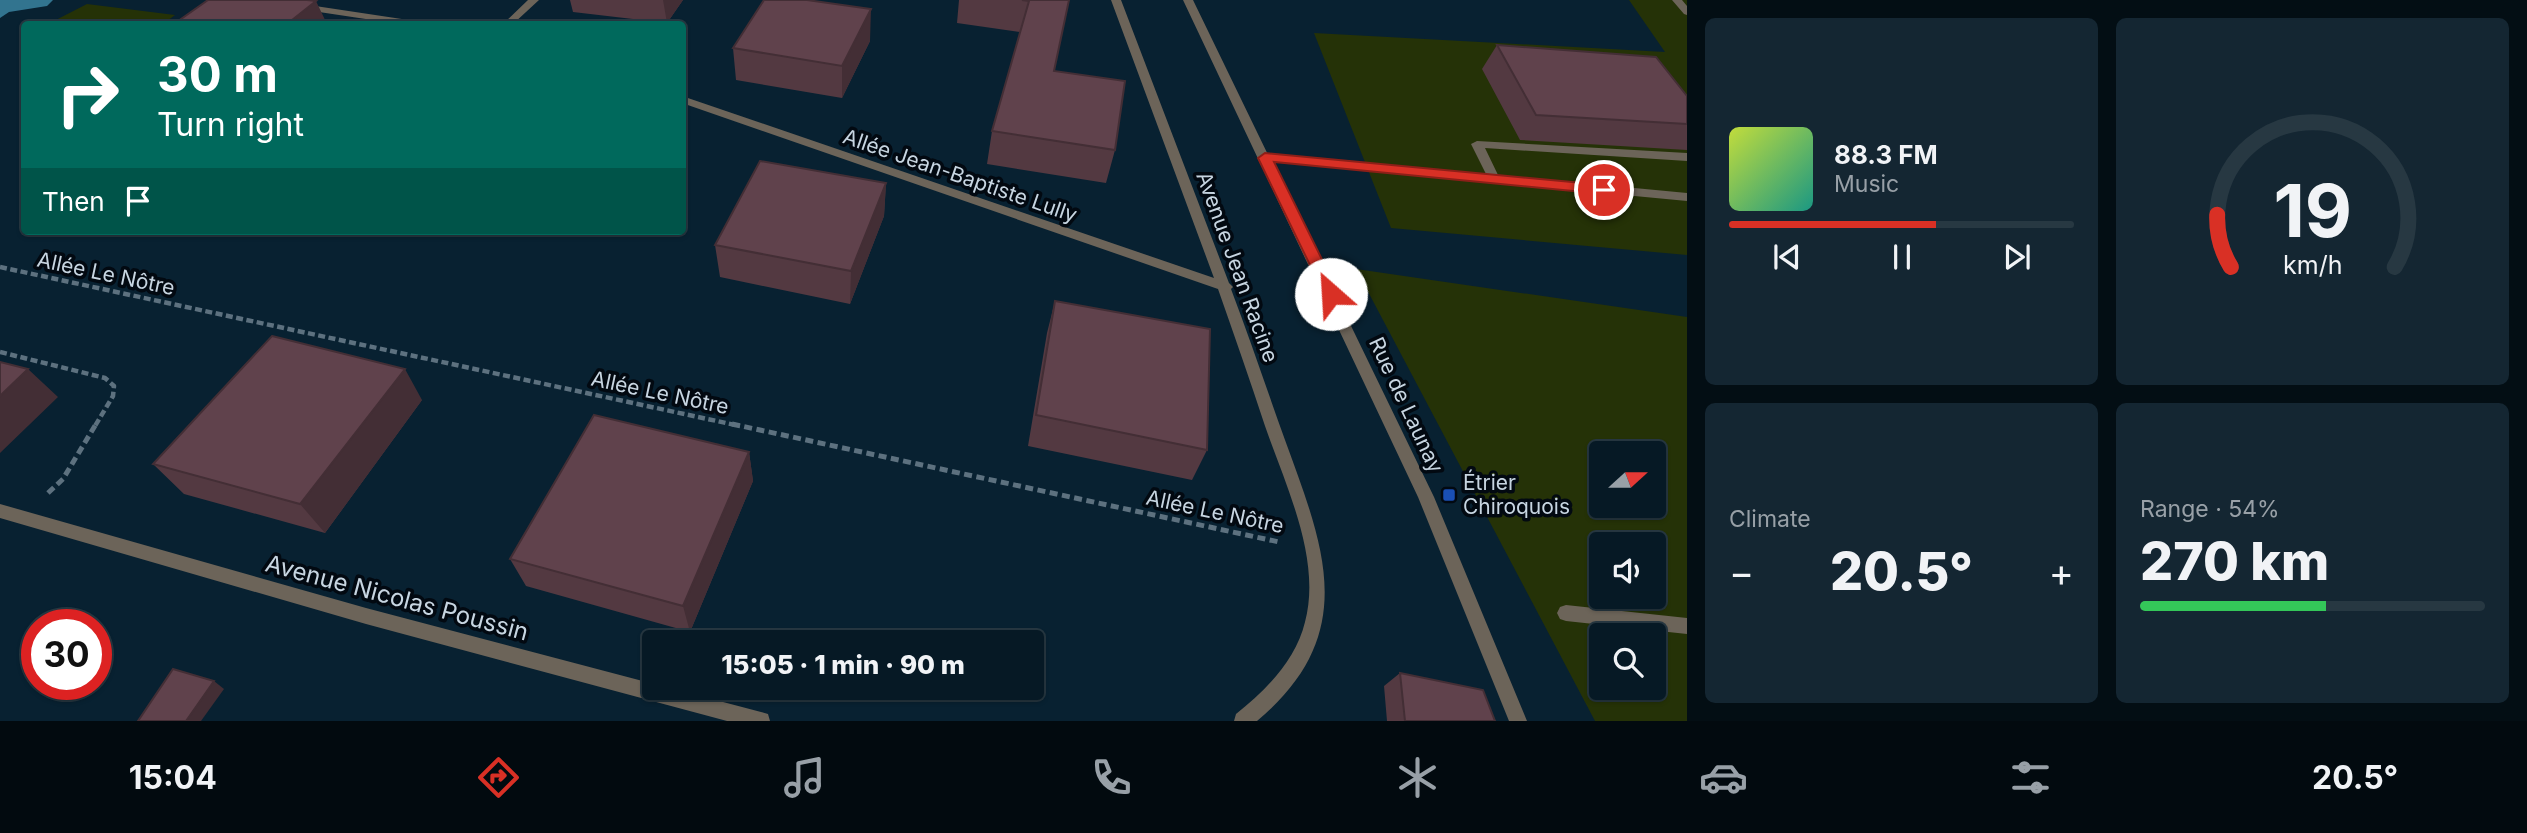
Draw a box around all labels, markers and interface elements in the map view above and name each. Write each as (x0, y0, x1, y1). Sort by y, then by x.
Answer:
text: 30 m (157, 45, 278, 104)
icon: right (42, 49, 133, 140)
text: Turn right (157, 105, 304, 144)
street label: Allée Jean-Baptiste Lully (840, 124, 1081, 227)
text: 88.3 FM (1834, 139, 1938, 170)
pin (1574, 160, 1634, 220)
text: 19 (2273, 167, 2352, 256)
street label: Avenue Jean Racine (1191, 168, 1284, 366)
text: Music (1834, 170, 1899, 198)
icon: arrive (1585, 171, 1623, 209)
icon: arrive (119, 182, 157, 220)
text: Then (42, 186, 105, 217)
icon: previous (1768, 238, 1806, 276)
icon: pause (1883, 238, 1921, 276)
icon: next (1998, 238, 2036, 276)
street label: Allée Le Nôtre (35, 247, 177, 300)
text: km/h (2283, 250, 2342, 280)
position arrow (1294, 257, 1368, 331)
street label: Rue de Launay (1364, 333, 1449, 477)
street label: Allée Le Nôtre (589, 366, 731, 419)
north arrow (1589, 441, 1666, 518)
map controls (1589, 441, 1666, 700)
place label: Étrier Chiroquois (1463, 469, 1570, 519)
street label: Allée Le Nôtre (1144, 485, 1286, 538)
marker: Étrier Chiroquois (1441, 487, 1457, 503)
text: Range · 54% (2140, 495, 2280, 523)
text: Climate (1729, 505, 1811, 533)
text: 270 km (2140, 530, 2329, 593)
button: sound (1589, 532, 1666, 609)
text: 20.5° (1830, 540, 1973, 603)
street label: Avenue Nicolas Poussin (263, 548, 532, 647)
text: − (1729, 549, 1754, 595)
text: + (2049, 549, 2074, 595)
speed limit sign: 30 (21, 609, 112, 700)
button: search (1589, 623, 1666, 700)
text: 15:05 · 1 min · 90 m (721, 649, 965, 680)
icon: directions (474, 753, 523, 802)
icon: music (780, 753, 829, 802)
icon: phone (1087, 753, 1136, 802)
icon: climate (1393, 753, 1442, 802)
icon: car (1699, 753, 1748, 802)
icon: filters (2006, 753, 2055, 802)
text: 15:04 (129, 758, 217, 797)
text: 20.5° (2312, 758, 2398, 797)

